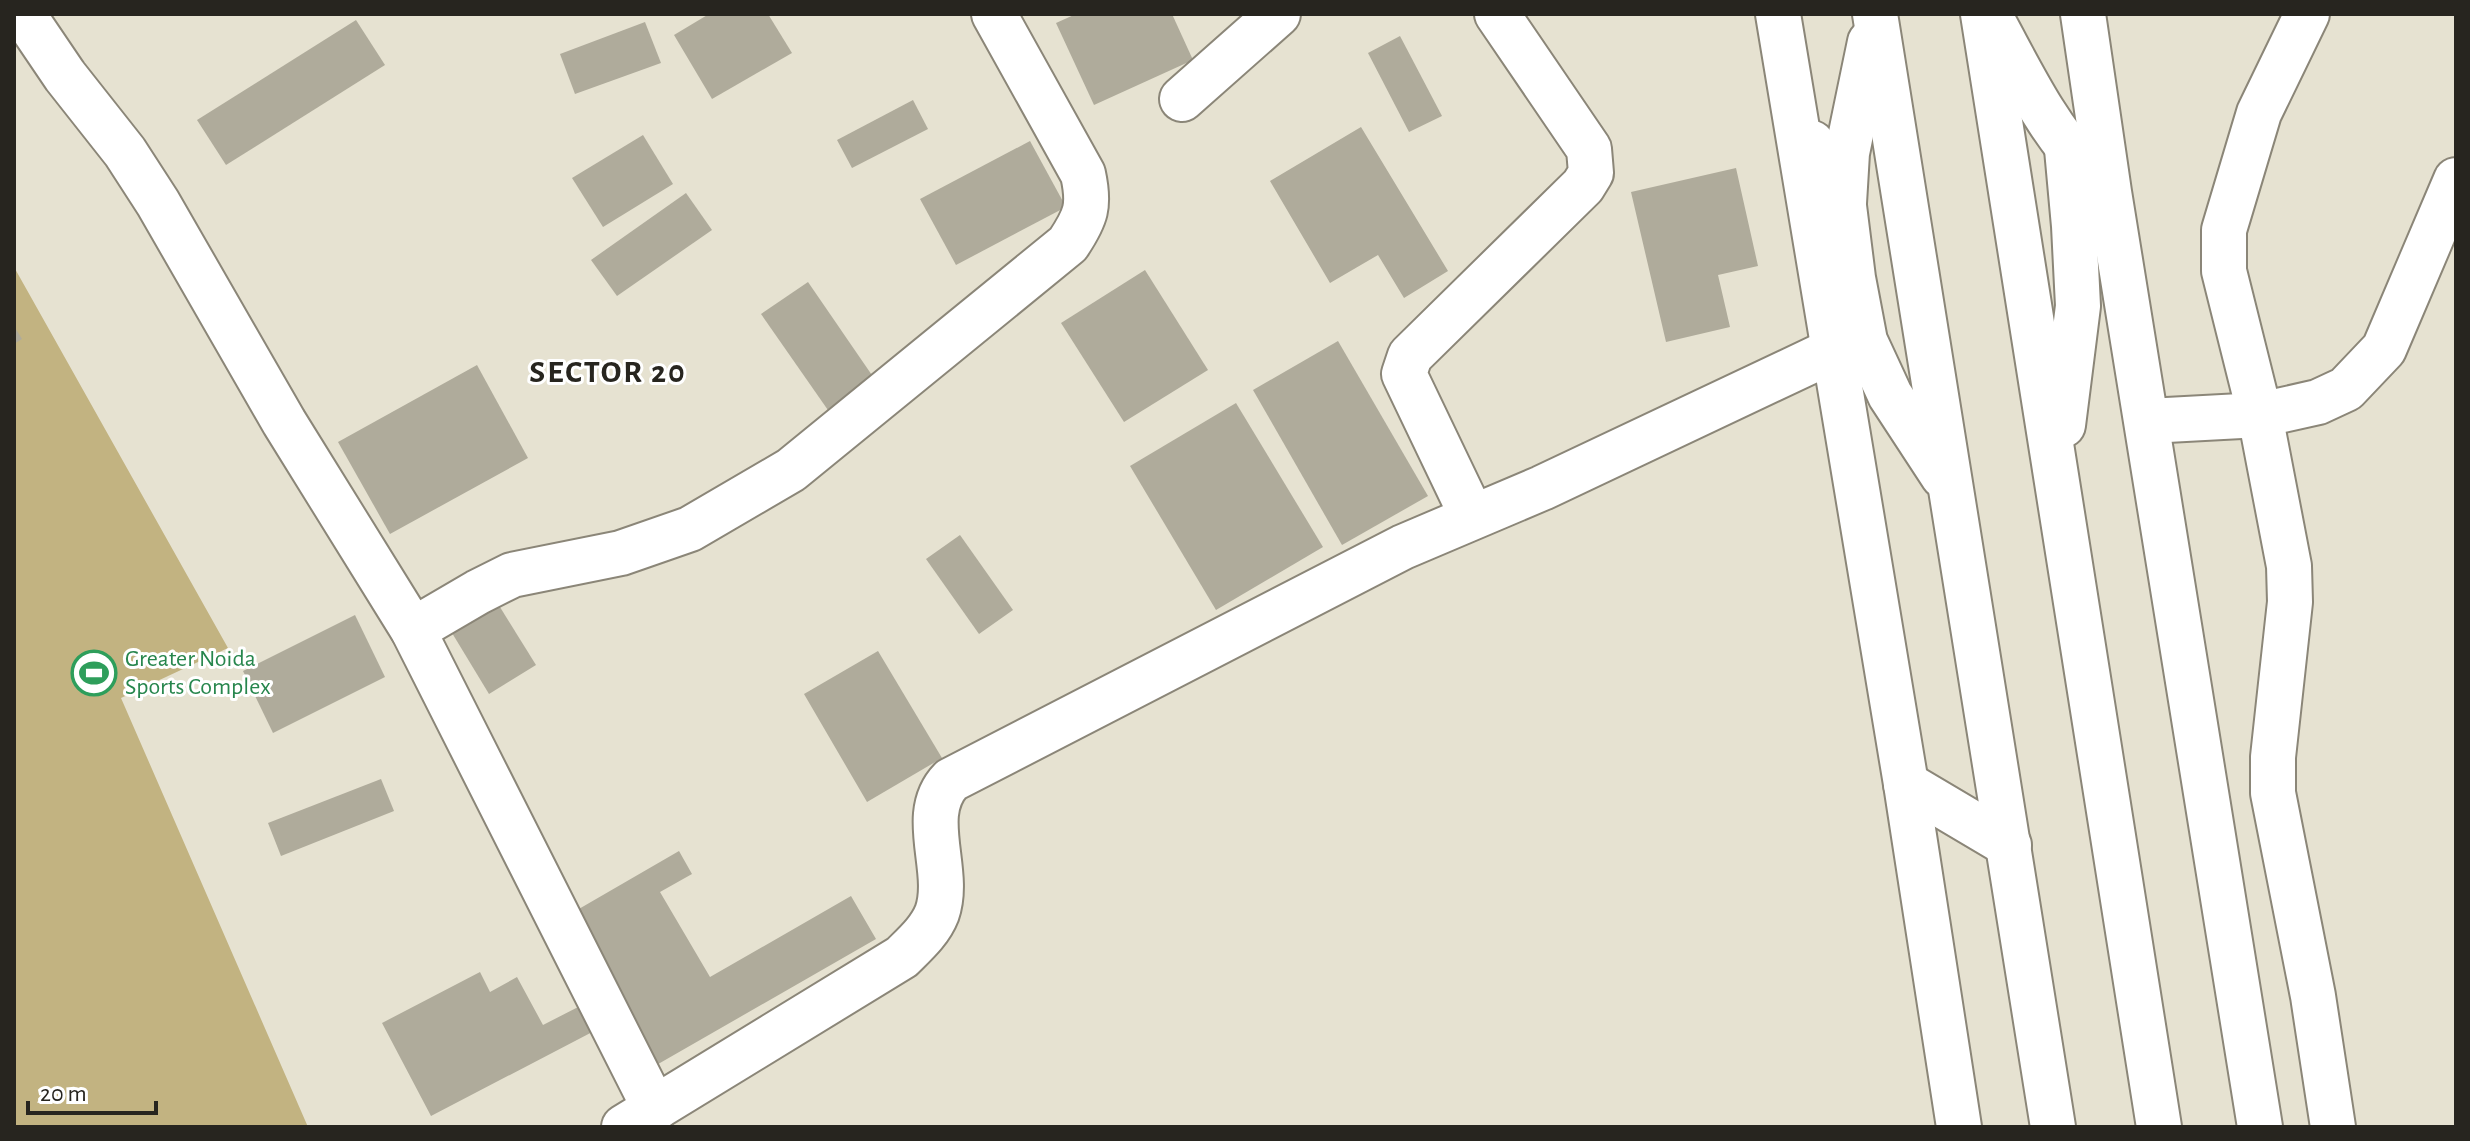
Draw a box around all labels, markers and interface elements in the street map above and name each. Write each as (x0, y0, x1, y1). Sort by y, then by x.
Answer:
district label: SECTOR 20 (529, 356, 687, 388)
place label: Greater Noida Sports Complex (125, 647, 271, 699)
sports icon: Greater Noida Sports Complex (70, 649, 118, 697)
scale bar (28, 1065, 156, 1115)
text: 20 m (40, 1082, 87, 1106)

